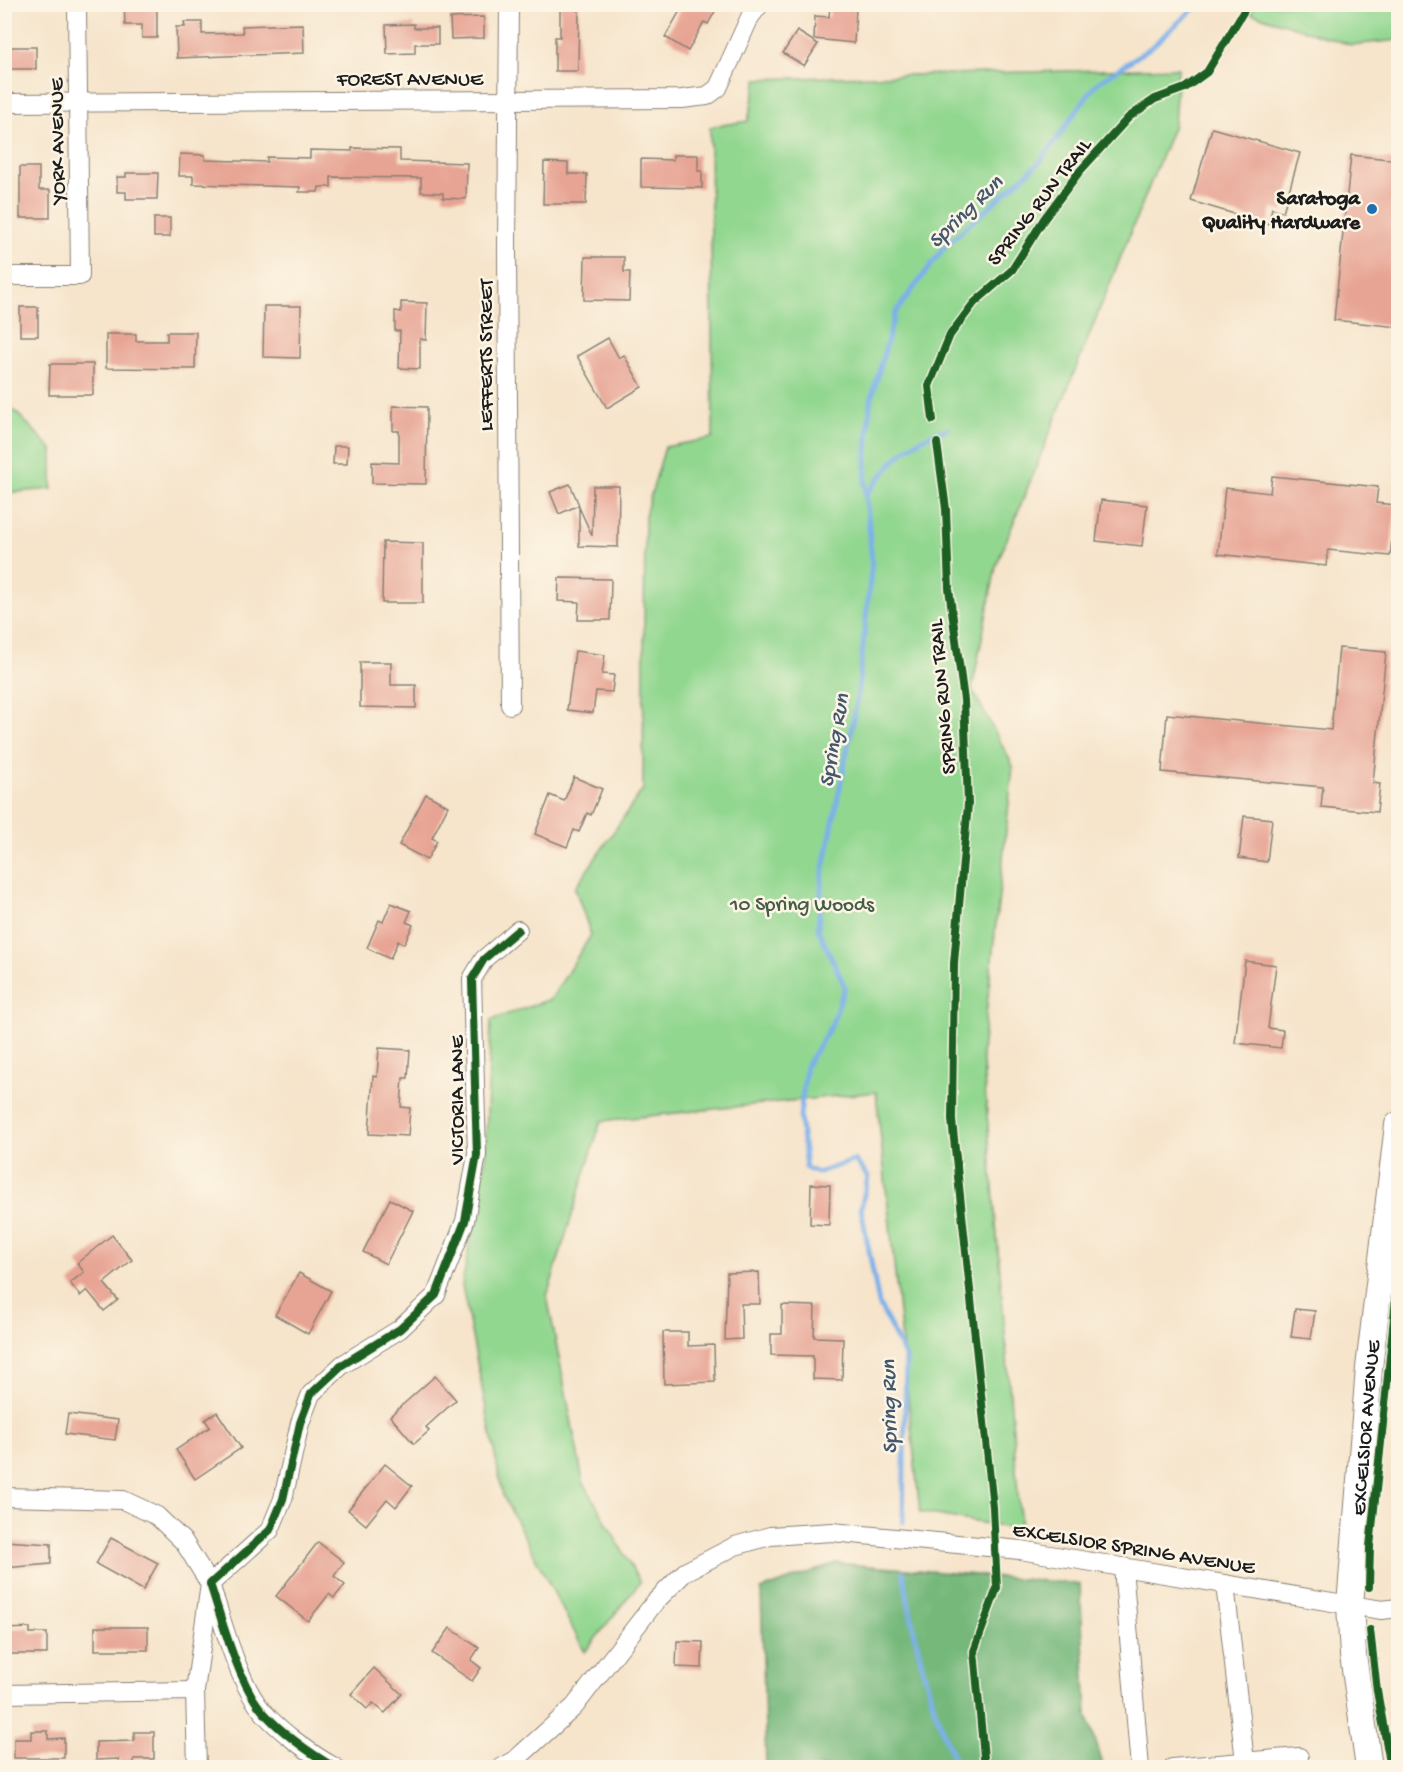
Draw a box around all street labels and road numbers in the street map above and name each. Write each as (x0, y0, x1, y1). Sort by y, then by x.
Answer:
street label: FOREST AVENUE (336, 69, 484, 94)
street label: YORK AVENUE (46, 77, 73, 206)
street label: SPRING RUN TRAIL (983, 133, 1099, 272)
street label: LEFFERTS STREET (476, 278, 501, 431)
street label: SPRING RUN TRAIL (925, 617, 964, 775)
street label: VICTORIA LANE (447, 1035, 472, 1166)
street label: EXCELSIOR AVENUE (1348, 1338, 1388, 1517)
street label: EXCELSIOR SPRING AVENUE (1010, 1519, 1257, 1582)

